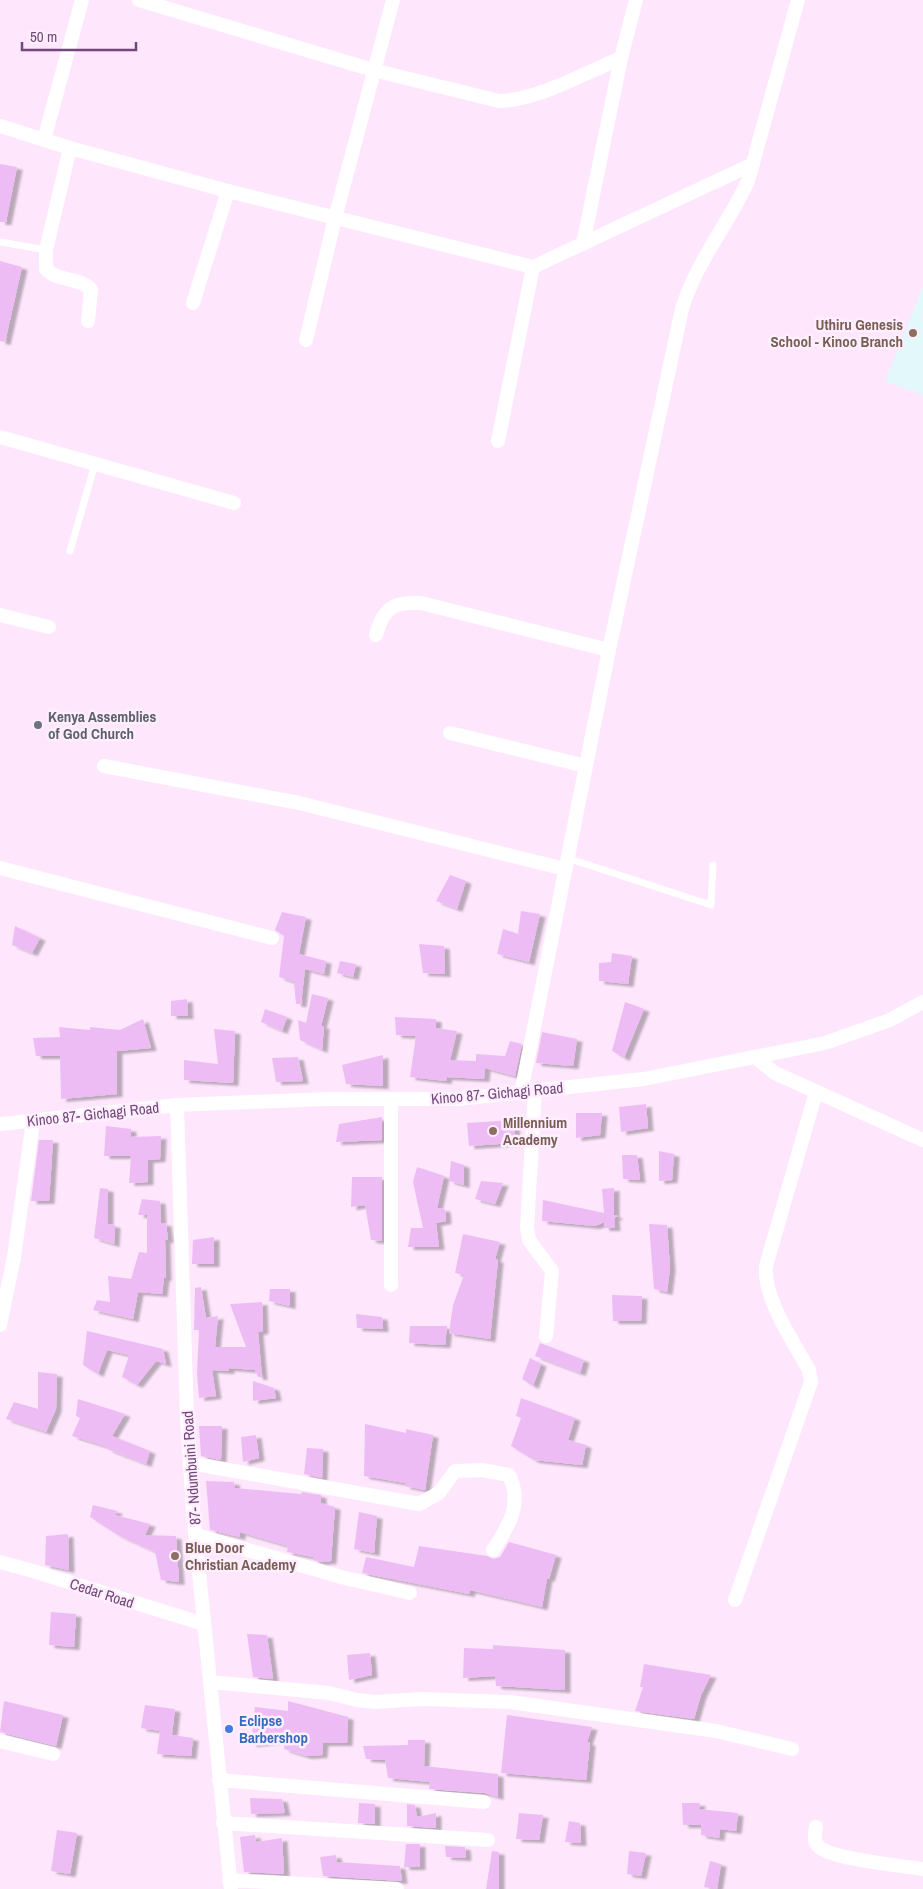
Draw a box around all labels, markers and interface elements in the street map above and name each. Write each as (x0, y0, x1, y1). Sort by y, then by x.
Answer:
scale bar (22, 20, 136, 52)
text: 50 m (30, 26, 57, 47)
place label: Uthiru Genesis School - Kinoo Branch (770, 314, 903, 352)
marker: Uthiru Genesis School - Kinoo Branch (907, 327, 919, 339)
place label: Kenya Assemblies of God Church (48, 706, 156, 744)
marker: Kenya Assemblies of God Church (32, 719, 44, 731)
street label: Kinoo 87- Gichagi Road (430, 1077, 564, 1109)
street label: Kinoo 87- Gichagi Road (26, 1097, 160, 1131)
place label: Millennium Academy (503, 1112, 567, 1150)
marker: Millennium Academy (487, 1125, 499, 1137)
street label: 87- Ndumbuini Road (177, 1410, 205, 1526)
place label: Blue Door Christian Academy (185, 1537, 296, 1575)
marker: Blue Door Christian Academy (169, 1550, 181, 1562)
street label: Cedar Road (67, 1573, 137, 1613)
place label: Eclipse Barbershop (239, 1710, 308, 1748)
marker: Eclipse Barbershop (223, 1723, 235, 1735)

